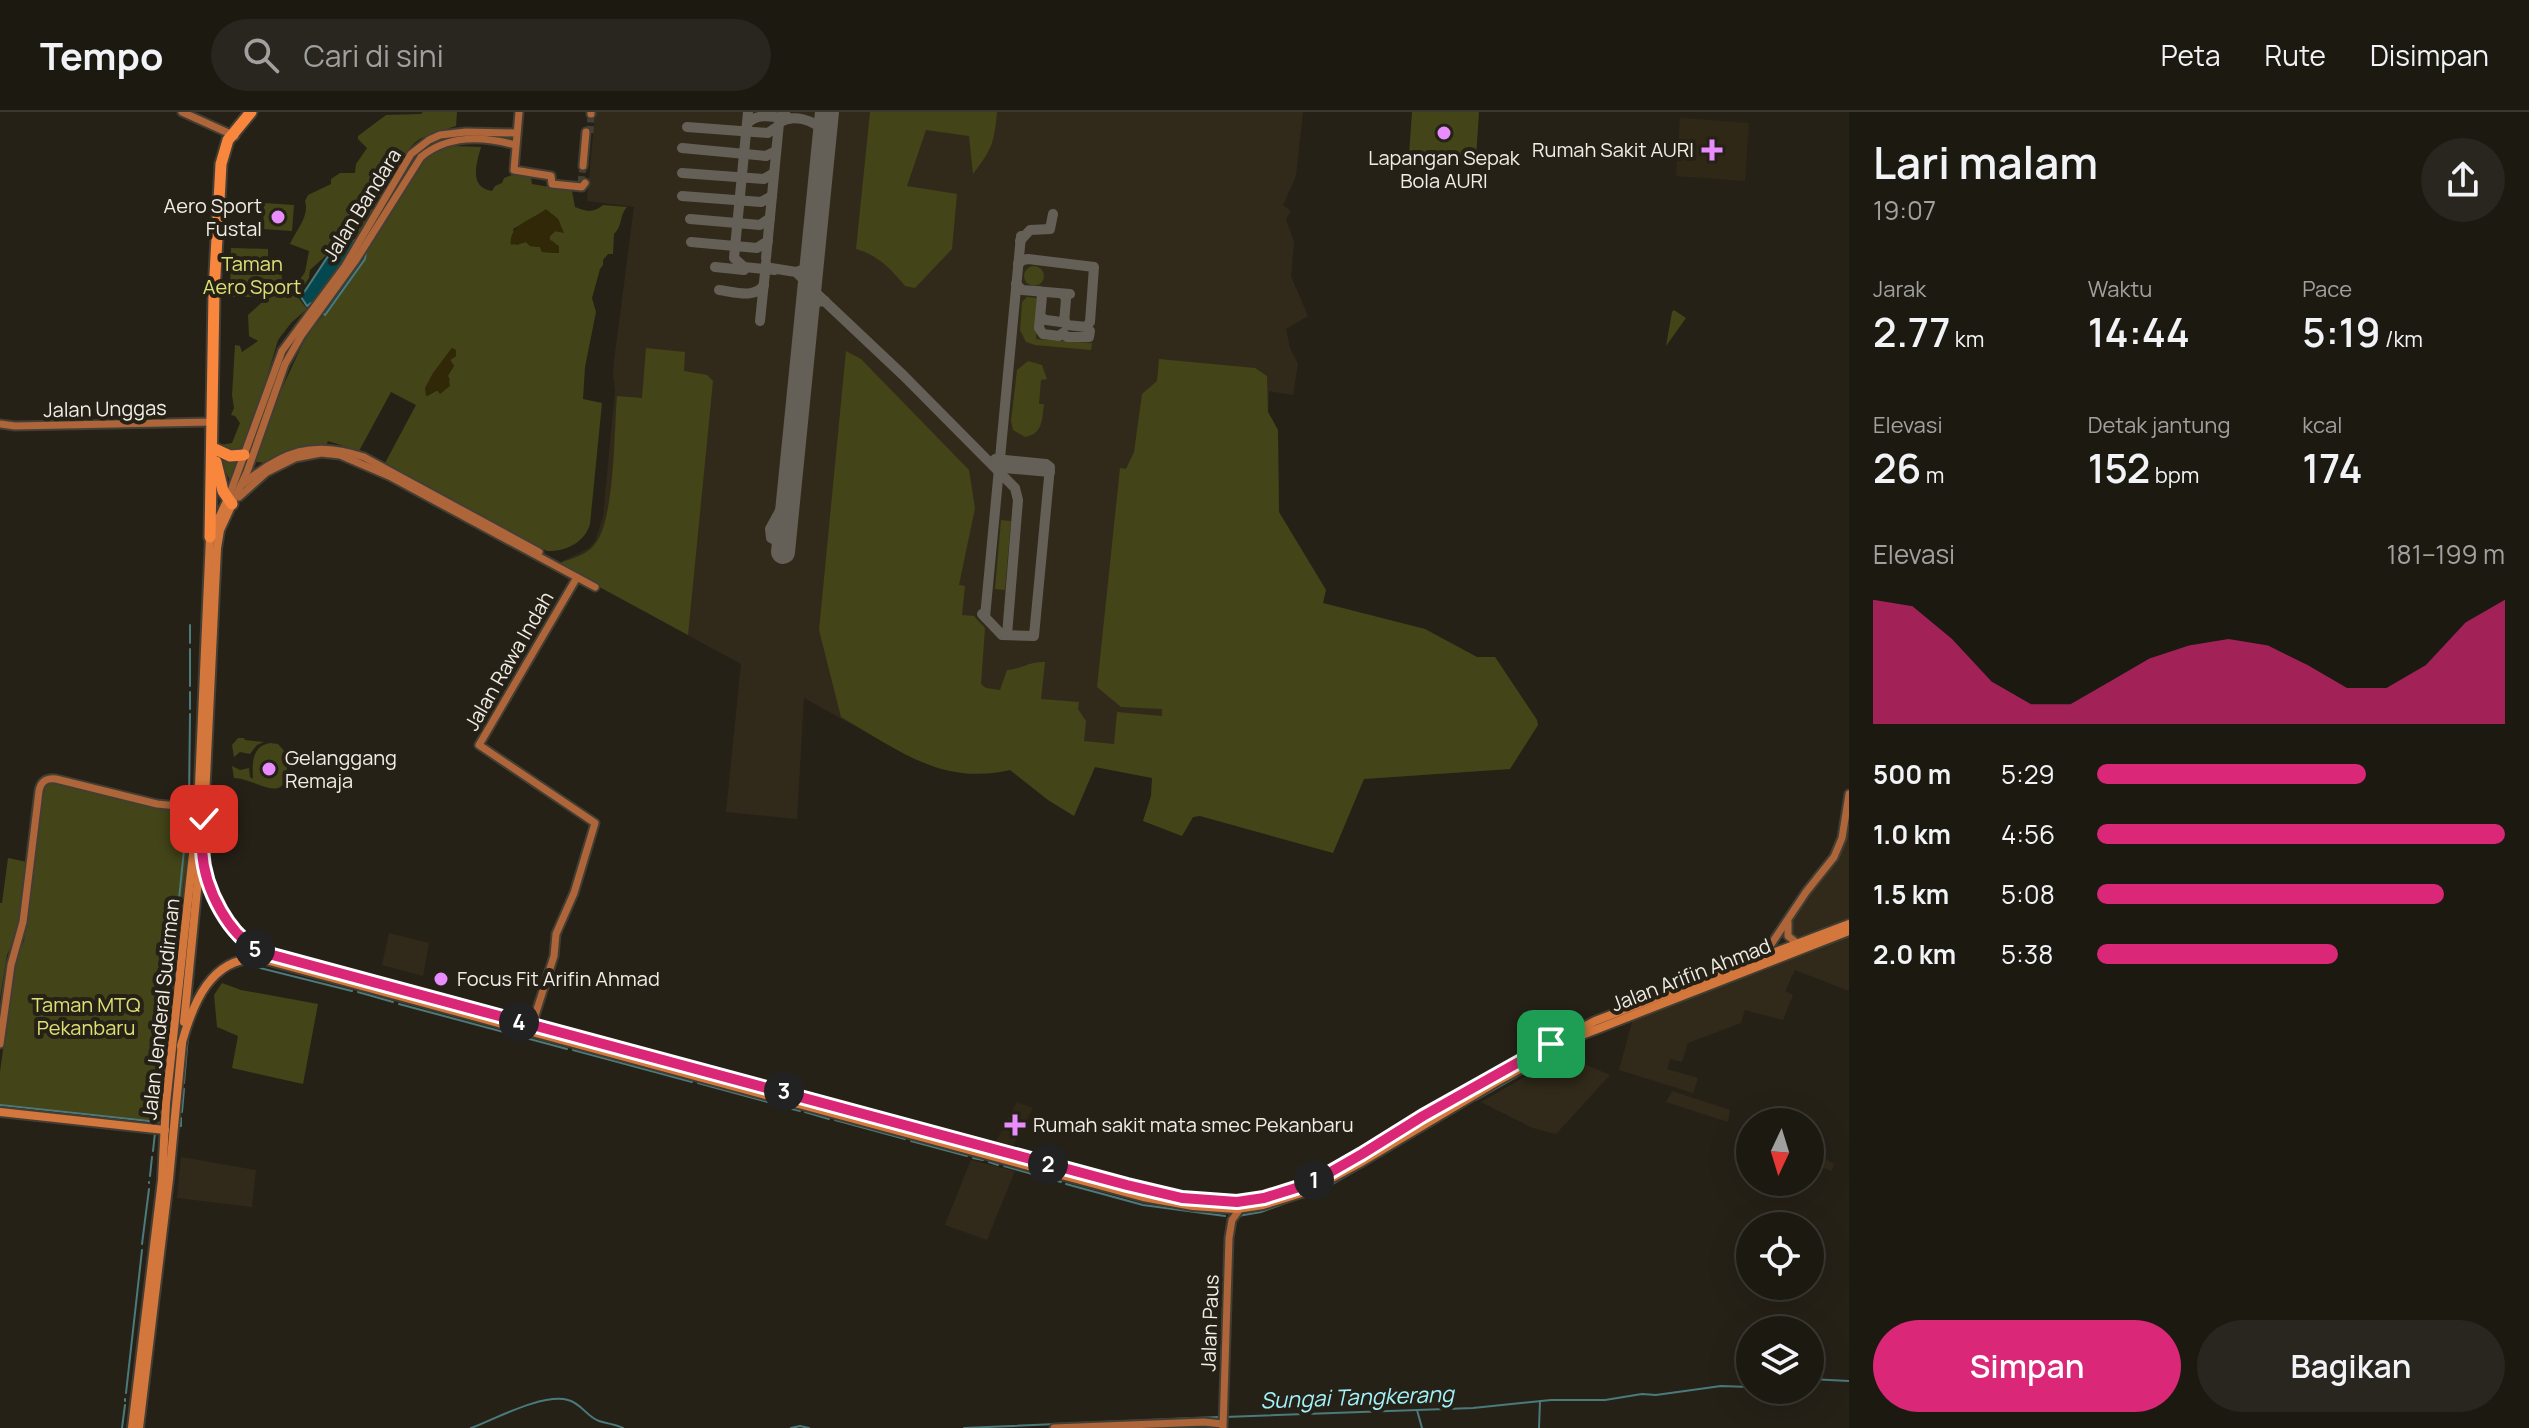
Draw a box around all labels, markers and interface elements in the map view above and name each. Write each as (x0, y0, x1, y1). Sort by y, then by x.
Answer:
search box (211, 19, 771, 91)
text: Tempo (40, 29, 163, 81)
icon: search (239, 33, 283, 77)
text: Cari di sini (303, 35, 444, 76)
text: Peta (2161, 36, 2221, 74)
text: Rute (2265, 36, 2326, 74)
text: Disimpan (2370, 36, 2489, 74)
marker: Lapangan Sepak Bola AURI (1435, 124, 1453, 142)
text: Lari malam (1873, 132, 2098, 192)
place label: Rumah Sakit AURI (1532, 136, 1694, 163)
button: share (2421, 138, 2505, 222)
marker: Rumah Sakit AURI (1701, 139, 1723, 161)
street label: Jalan Bandara (316, 143, 407, 266)
place label: Lapangan Sepak Bola AURI (1368, 144, 1521, 194)
place label: Aero Sport Fustal (164, 192, 262, 242)
text: 19:07 (1873, 192, 1936, 228)
marker: Aero Sport Fustal (269, 208, 287, 226)
park label: Taman Aero Sport (203, 250, 301, 300)
text: Jarak (1873, 274, 1926, 304)
text: Waktu (2088, 274, 2152, 304)
text: Pace (2302, 274, 2352, 304)
text: 2.77 (1873, 304, 1950, 359)
text: 14:44 (2088, 304, 2190, 359)
text: 5:19 (2302, 304, 2381, 359)
text: km (1950, 324, 1984, 354)
text: /km (2381, 324, 2423, 354)
street label: Jalan Unggas (43, 394, 167, 423)
text: Elevasi (1873, 410, 1943, 440)
text: Detak jantung (2088, 410, 2230, 440)
text: kcal (2302, 410, 2342, 440)
text: 26 (1873, 440, 1921, 495)
text: 152 (2088, 440, 2150, 495)
text: 174 (2302, 440, 2363, 495)
text: m (1921, 460, 1944, 490)
text: bpm (2150, 460, 2199, 490)
text: Elevasi (1873, 536, 1955, 572)
text: 181–199 m (2386, 536, 2505, 572)
street label: Jalan Rawa Indah (458, 586, 559, 735)
place label: Gelanggang Remaja (285, 744, 397, 794)
text: 500 m (1873, 756, 1951, 792)
text: 5:29 (2001, 756, 2055, 792)
marker: Gelanggang Remaja (260, 760, 278, 778)
pin (170, 785, 238, 853)
icon: check (182, 797, 226, 841)
text: 1.0 km (1873, 816, 1951, 852)
text: 4:56 (2001, 816, 2055, 852)
text: 1.5 km (1873, 876, 1949, 912)
text: 5:08 (2001, 876, 2055, 912)
street label: Jalan Jenderal Sudirman (135, 897, 186, 1121)
pin: 5 (235, 929, 275, 969)
street label: Jalan Arifin Ahmad (1607, 932, 1775, 1017)
text: 5 (249, 934, 261, 964)
text: 2.0 km (1873, 936, 1956, 972)
text: 5:38 (2001, 936, 2053, 972)
place label: Focus Fit Arifin Ahmad (457, 965, 660, 992)
marker: Focus Fit Arifin Ahmad (432, 970, 450, 988)
park label: Taman MTQ Pekanbaru (32, 991, 140, 1041)
pin: 4 (499, 1002, 539, 1042)
text: 4 (512, 1007, 526, 1037)
pin (1517, 1010, 1585, 1078)
icon: arrive (1529, 1022, 1573, 1066)
pin: 3 (764, 1071, 804, 1111)
text: 3 (778, 1076, 790, 1106)
north arrow (1736, 1108, 1824, 1196)
map controls (1736, 1108, 1824, 1404)
place label: Rumah sakit mata smec Pekanbaru (1033, 1111, 1354, 1138)
marker: Rumah sakit mata smec Pekanbaru (1004, 1114, 1026, 1136)
pin: 2 (1028, 1144, 1068, 1184)
text: 2 (1041, 1149, 1055, 1179)
pin: 1 (1294, 1160, 1334, 1200)
text: 1 (1309, 1165, 1319, 1195)
button: locate (1736, 1212, 1824, 1300)
street label: Jalan Paus (1194, 1274, 1225, 1372)
button: layers (1736, 1316, 1824, 1404)
button: Simpan (1873, 1320, 2181, 1412)
button: Bagikan (2197, 1320, 2505, 1412)
water label: Sungai Tangkerang (1260, 1379, 1456, 1415)

